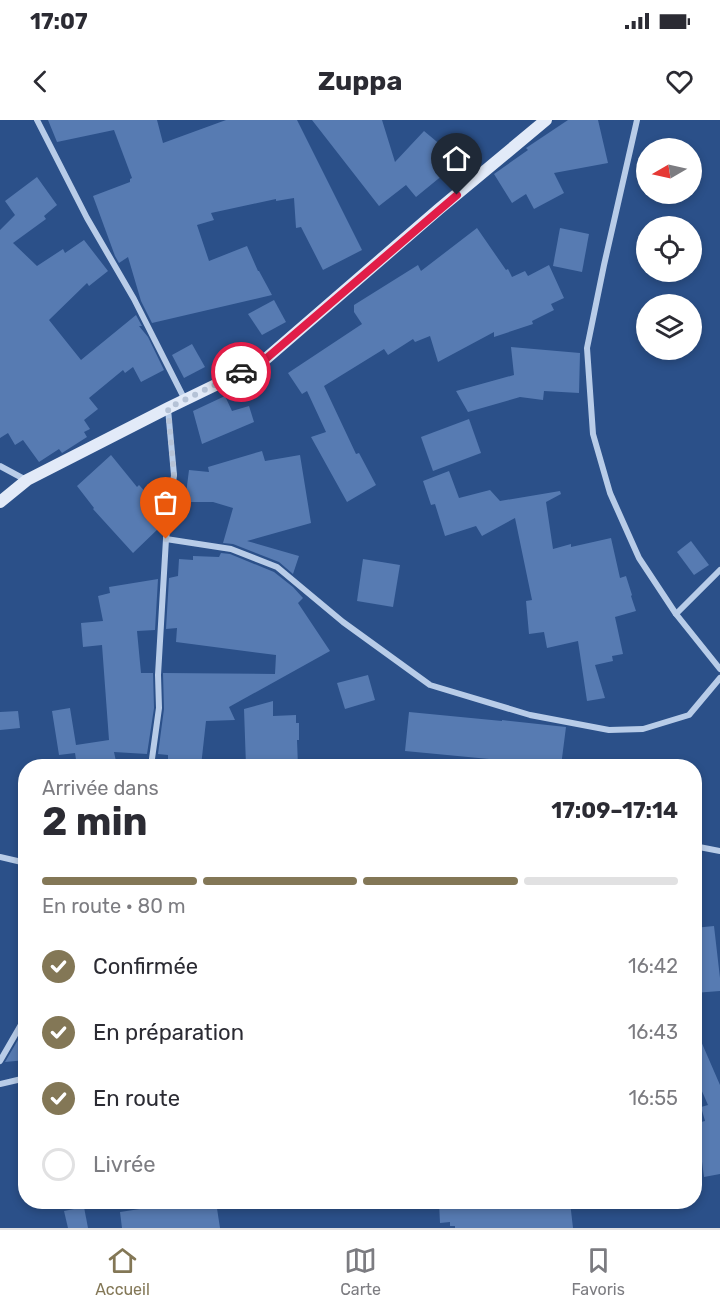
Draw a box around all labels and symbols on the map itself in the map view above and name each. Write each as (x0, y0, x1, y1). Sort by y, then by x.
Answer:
pin (431, 133, 482, 195)
north arrow (636, 138, 702, 204)
courier (211, 342, 271, 402)
pin (140, 477, 191, 539)

